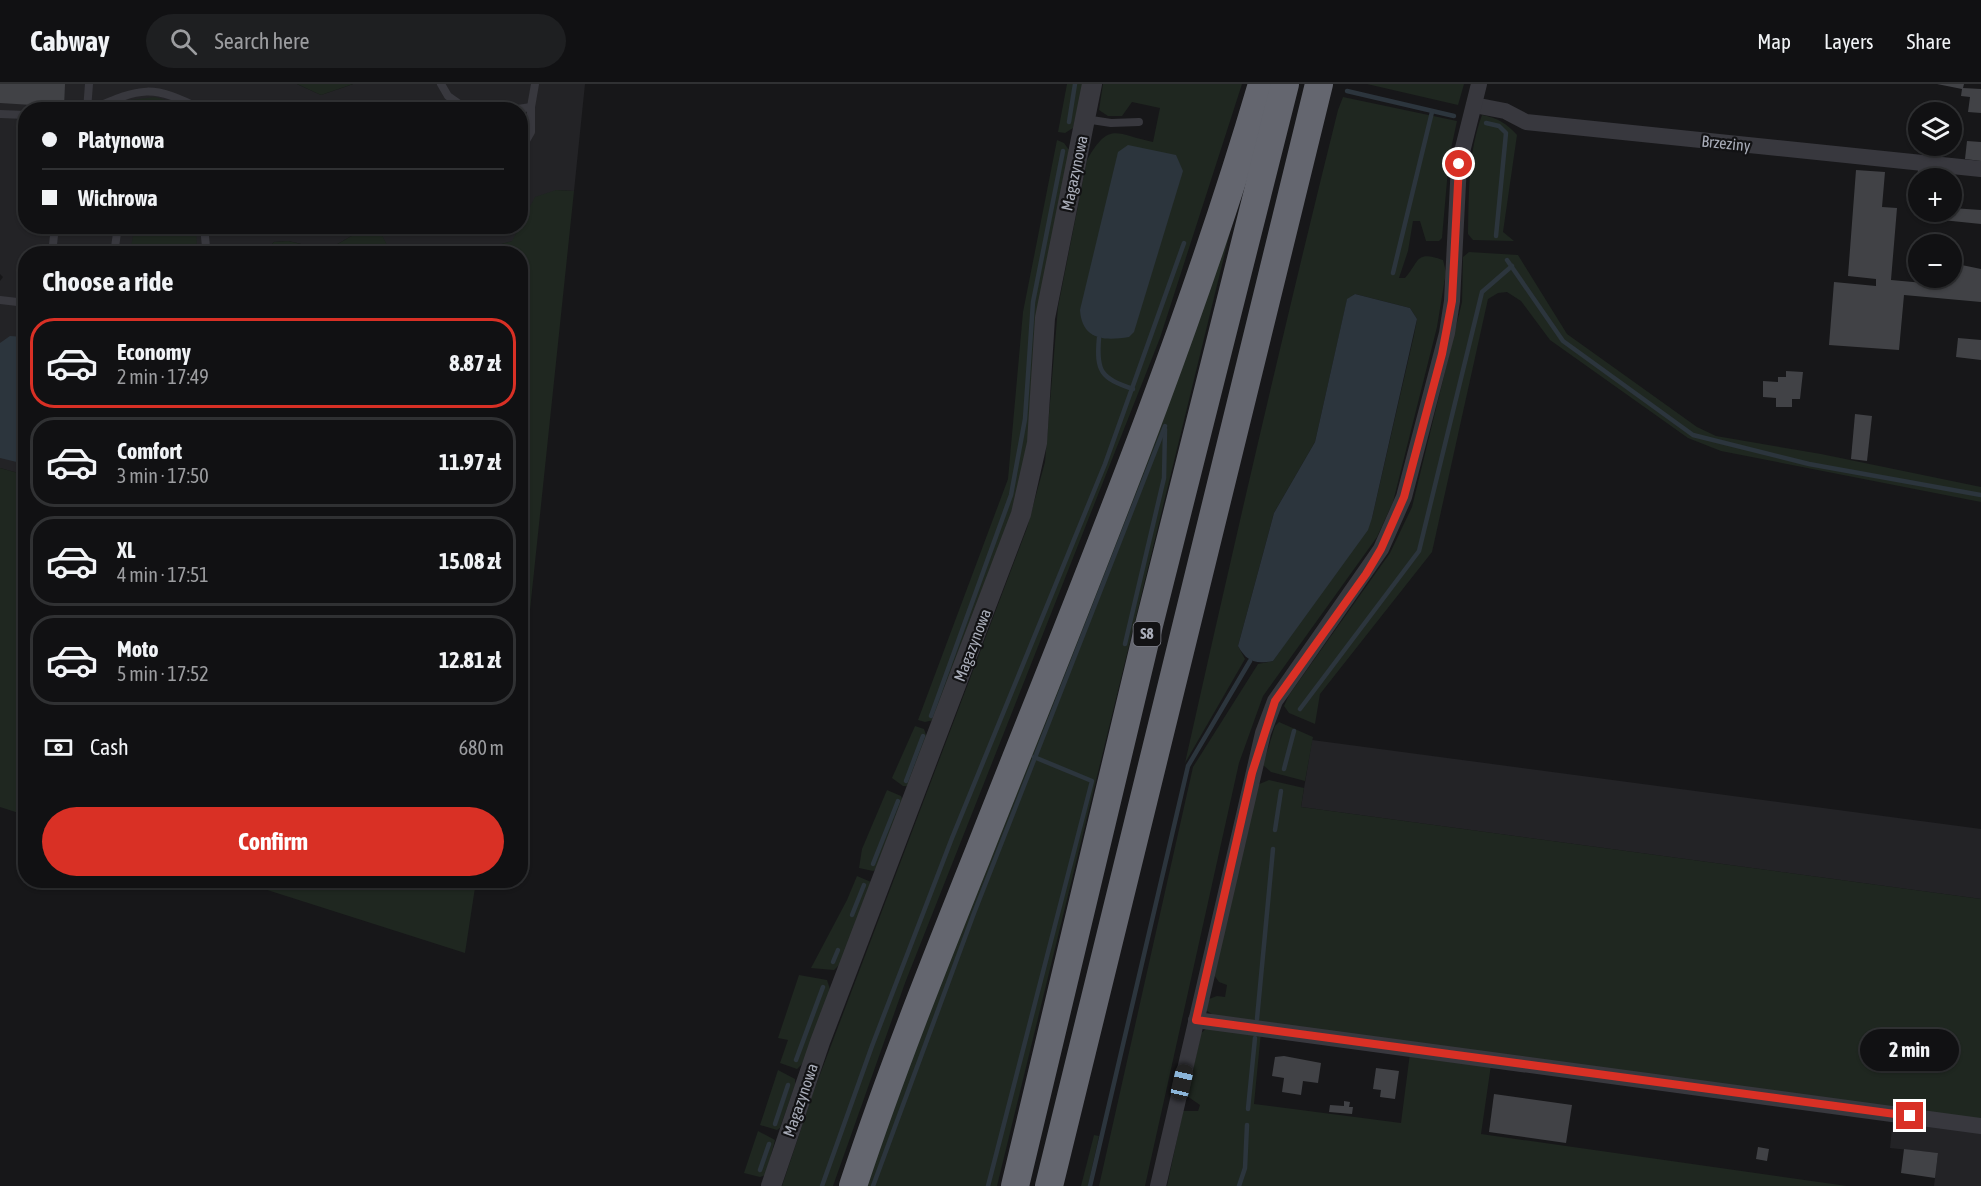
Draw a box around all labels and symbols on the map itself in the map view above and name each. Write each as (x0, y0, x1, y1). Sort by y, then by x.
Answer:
street label: Brzeziny (1701, 131, 1752, 156)
street label: Magazynowa (1057, 134, 1092, 212)
route start (1445, 150, 1472, 177)
street label: Magazynowa (950, 606, 995, 684)
road number: S8 (1134, 622, 1160, 646)
callout: 2 min (1860, 1029, 1960, 1071)
street label: Magazynowa (779, 1061, 822, 1139)
car (1169, 1062, 1195, 1102)
route end (1896, 1102, 1923, 1129)

